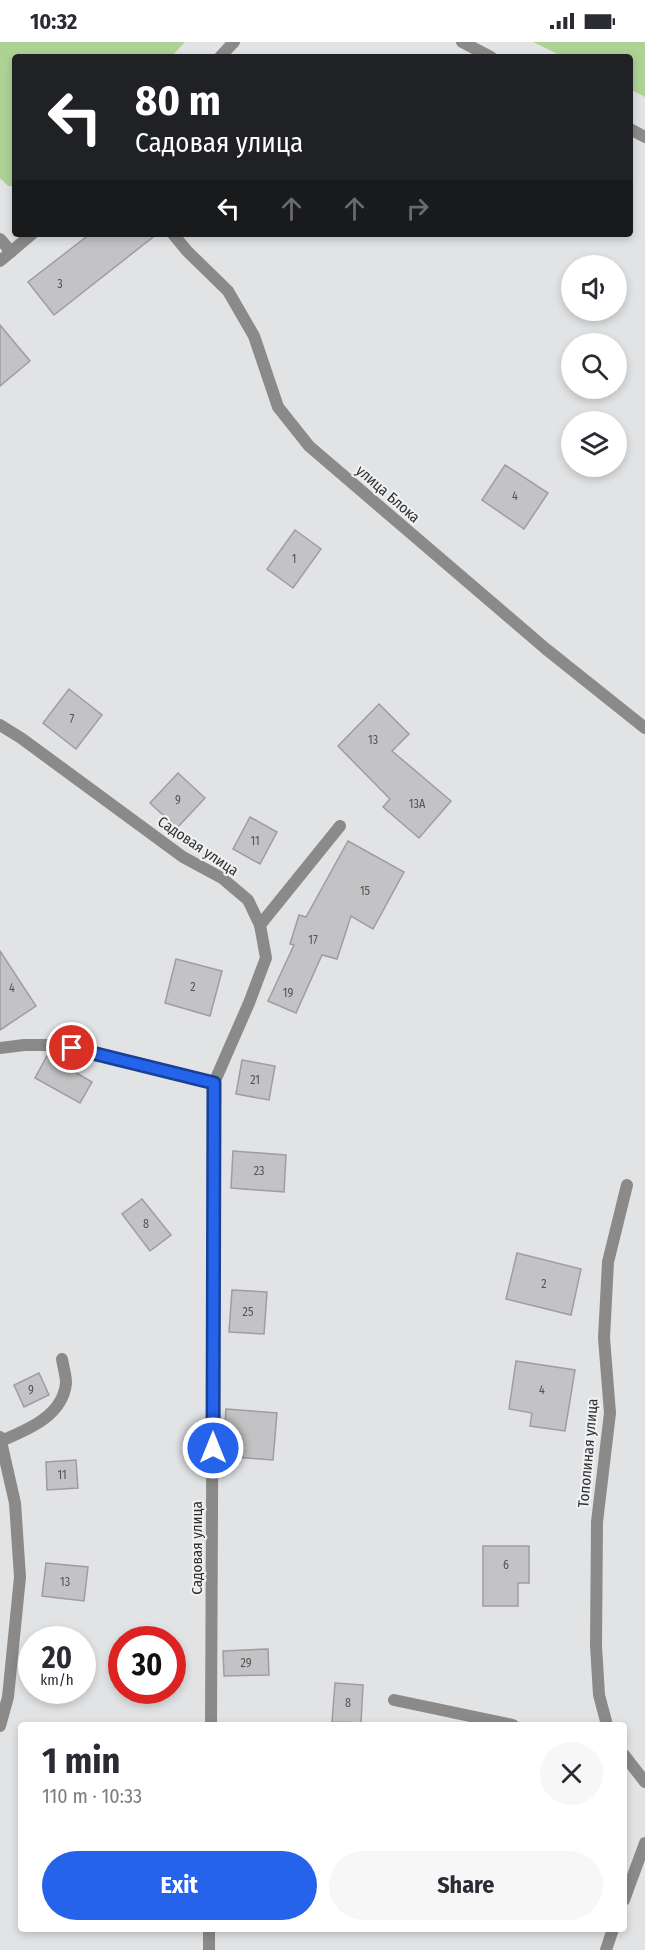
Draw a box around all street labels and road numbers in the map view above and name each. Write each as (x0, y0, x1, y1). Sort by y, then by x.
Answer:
street label: улица Блока (352, 461, 424, 527)
street label: Садовая улица (154, 812, 242, 880)
street label: Тополиная улица (574, 1398, 602, 1508)
street label: Садовая улица (188, 1501, 206, 1595)

